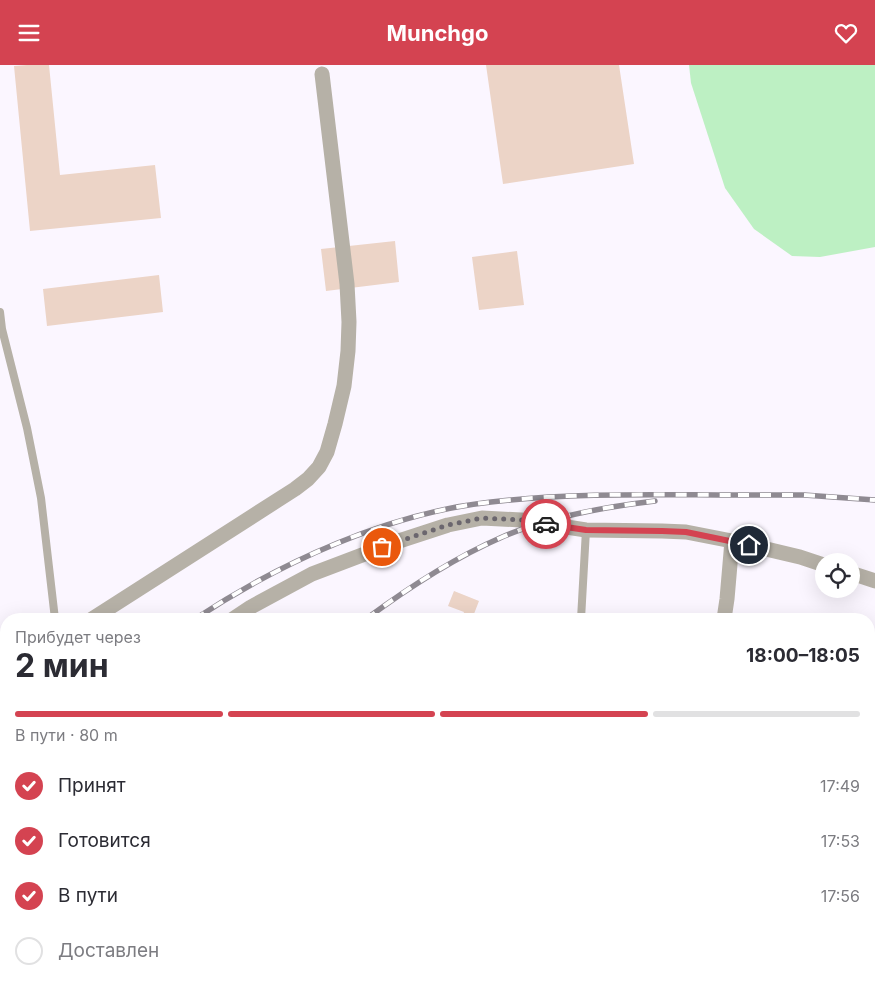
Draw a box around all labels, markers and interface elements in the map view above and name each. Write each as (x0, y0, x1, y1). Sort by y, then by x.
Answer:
icon: menu (15, 19, 43, 47)
icon: heart (832, 19, 860, 47)
text: Munchgo (387, 20, 488, 46)
courier (521, 499, 571, 549)
icon: car (532, 510, 560, 538)
pin (728, 524, 770, 566)
pin (361, 526, 403, 568)
icon: home (735, 531, 763, 559)
icon: bag (368, 533, 396, 561)
map controls (815, 553, 860, 598)
button: locate (815, 553, 860, 598)
text: Прибудет через (15, 627, 141, 647)
text: 18:00–18:05 (746, 644, 860, 667)
text: 2 мин (15, 646, 109, 685)
text: В пути · 80 m (15, 725, 118, 745)
icon: check (15, 772, 43, 800)
text: Принят (58, 774, 126, 797)
text: 17:49 (820, 776, 860, 796)
icon: check (15, 827, 43, 855)
text: Готовится (58, 829, 151, 852)
text: 17:53 (821, 831, 860, 851)
icon: check (15, 882, 43, 910)
text: В пути (58, 884, 118, 907)
text: 17:56 (821, 886, 860, 906)
text: Доставлен (58, 939, 159, 962)

